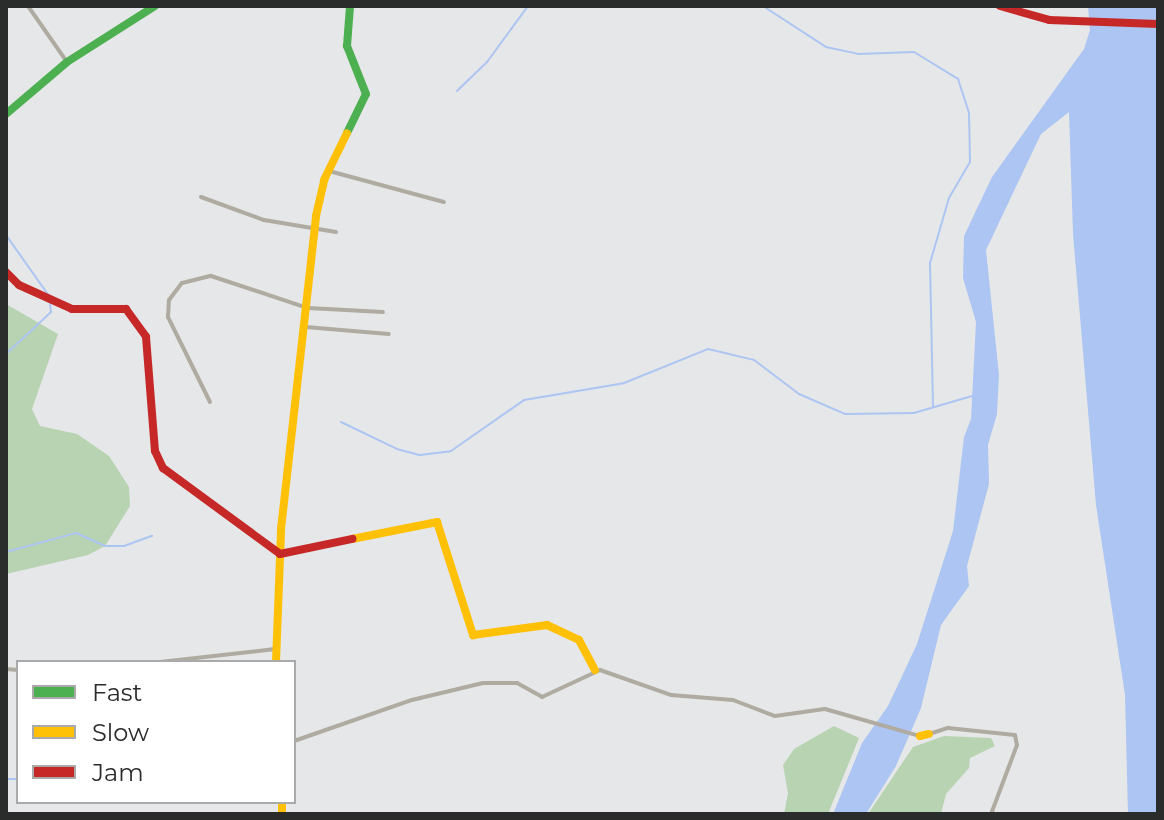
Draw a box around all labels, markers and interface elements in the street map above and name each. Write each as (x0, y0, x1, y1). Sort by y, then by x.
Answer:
legend (16, 660, 296, 804)
text: Fast (92, 678, 142, 707)
text: Slow (92, 718, 149, 747)
text: Jam (92, 758, 144, 787)

